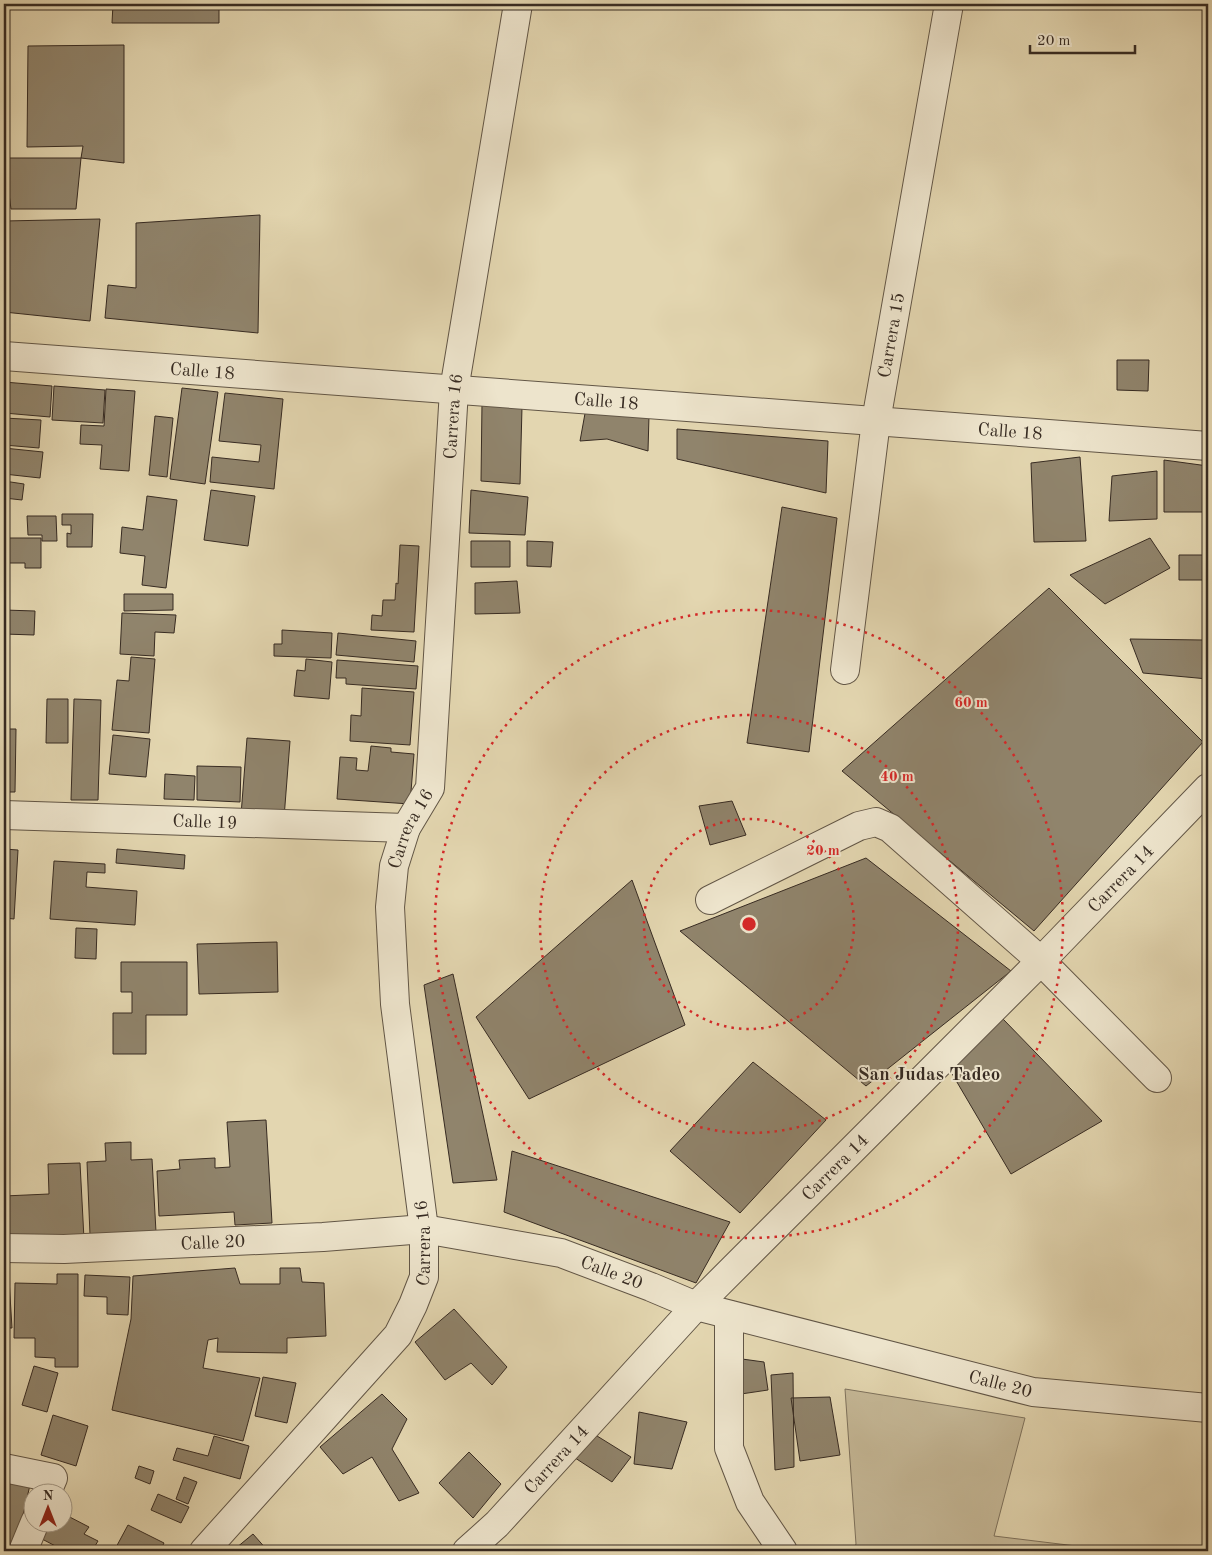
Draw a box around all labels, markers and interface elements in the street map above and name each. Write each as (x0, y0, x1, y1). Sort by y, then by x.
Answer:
scale bar (1030, 22, 1134, 54)
text: 20 m (1037, 34, 1071, 49)
street label: Carrera 15 (876, 291, 908, 379)
street label: Calle 18 (169, 360, 235, 383)
street label: Carrera 16 (442, 372, 467, 460)
street label: Calle 18 (573, 391, 639, 413)
street label: Calle 18 (977, 421, 1043, 444)
text: 60 m (954, 696, 988, 711)
text: 40 m (880, 770, 914, 785)
street label: Carrera 16 (386, 786, 437, 871)
street label: Calle 19 (172, 812, 238, 833)
street label: Carrera 14 (1085, 842, 1158, 917)
text: 20 m (806, 844, 840, 859)
centre of rings (740, 915, 758, 933)
district label: San Judas Tadeo (858, 1066, 1000, 1085)
street label: Carrera 14 (799, 1131, 873, 1205)
street label: Carrera 16 (412, 1199, 434, 1289)
street label: Calle 20 (180, 1233, 246, 1254)
street label: Calle 20 (578, 1253, 645, 1293)
street label: Calle 20 (967, 1368, 1034, 1401)
street label: Carrera 14 (521, 1422, 593, 1498)
north arrow (22, 1482, 72, 1532)
text: N (43, 1489, 54, 1503)

